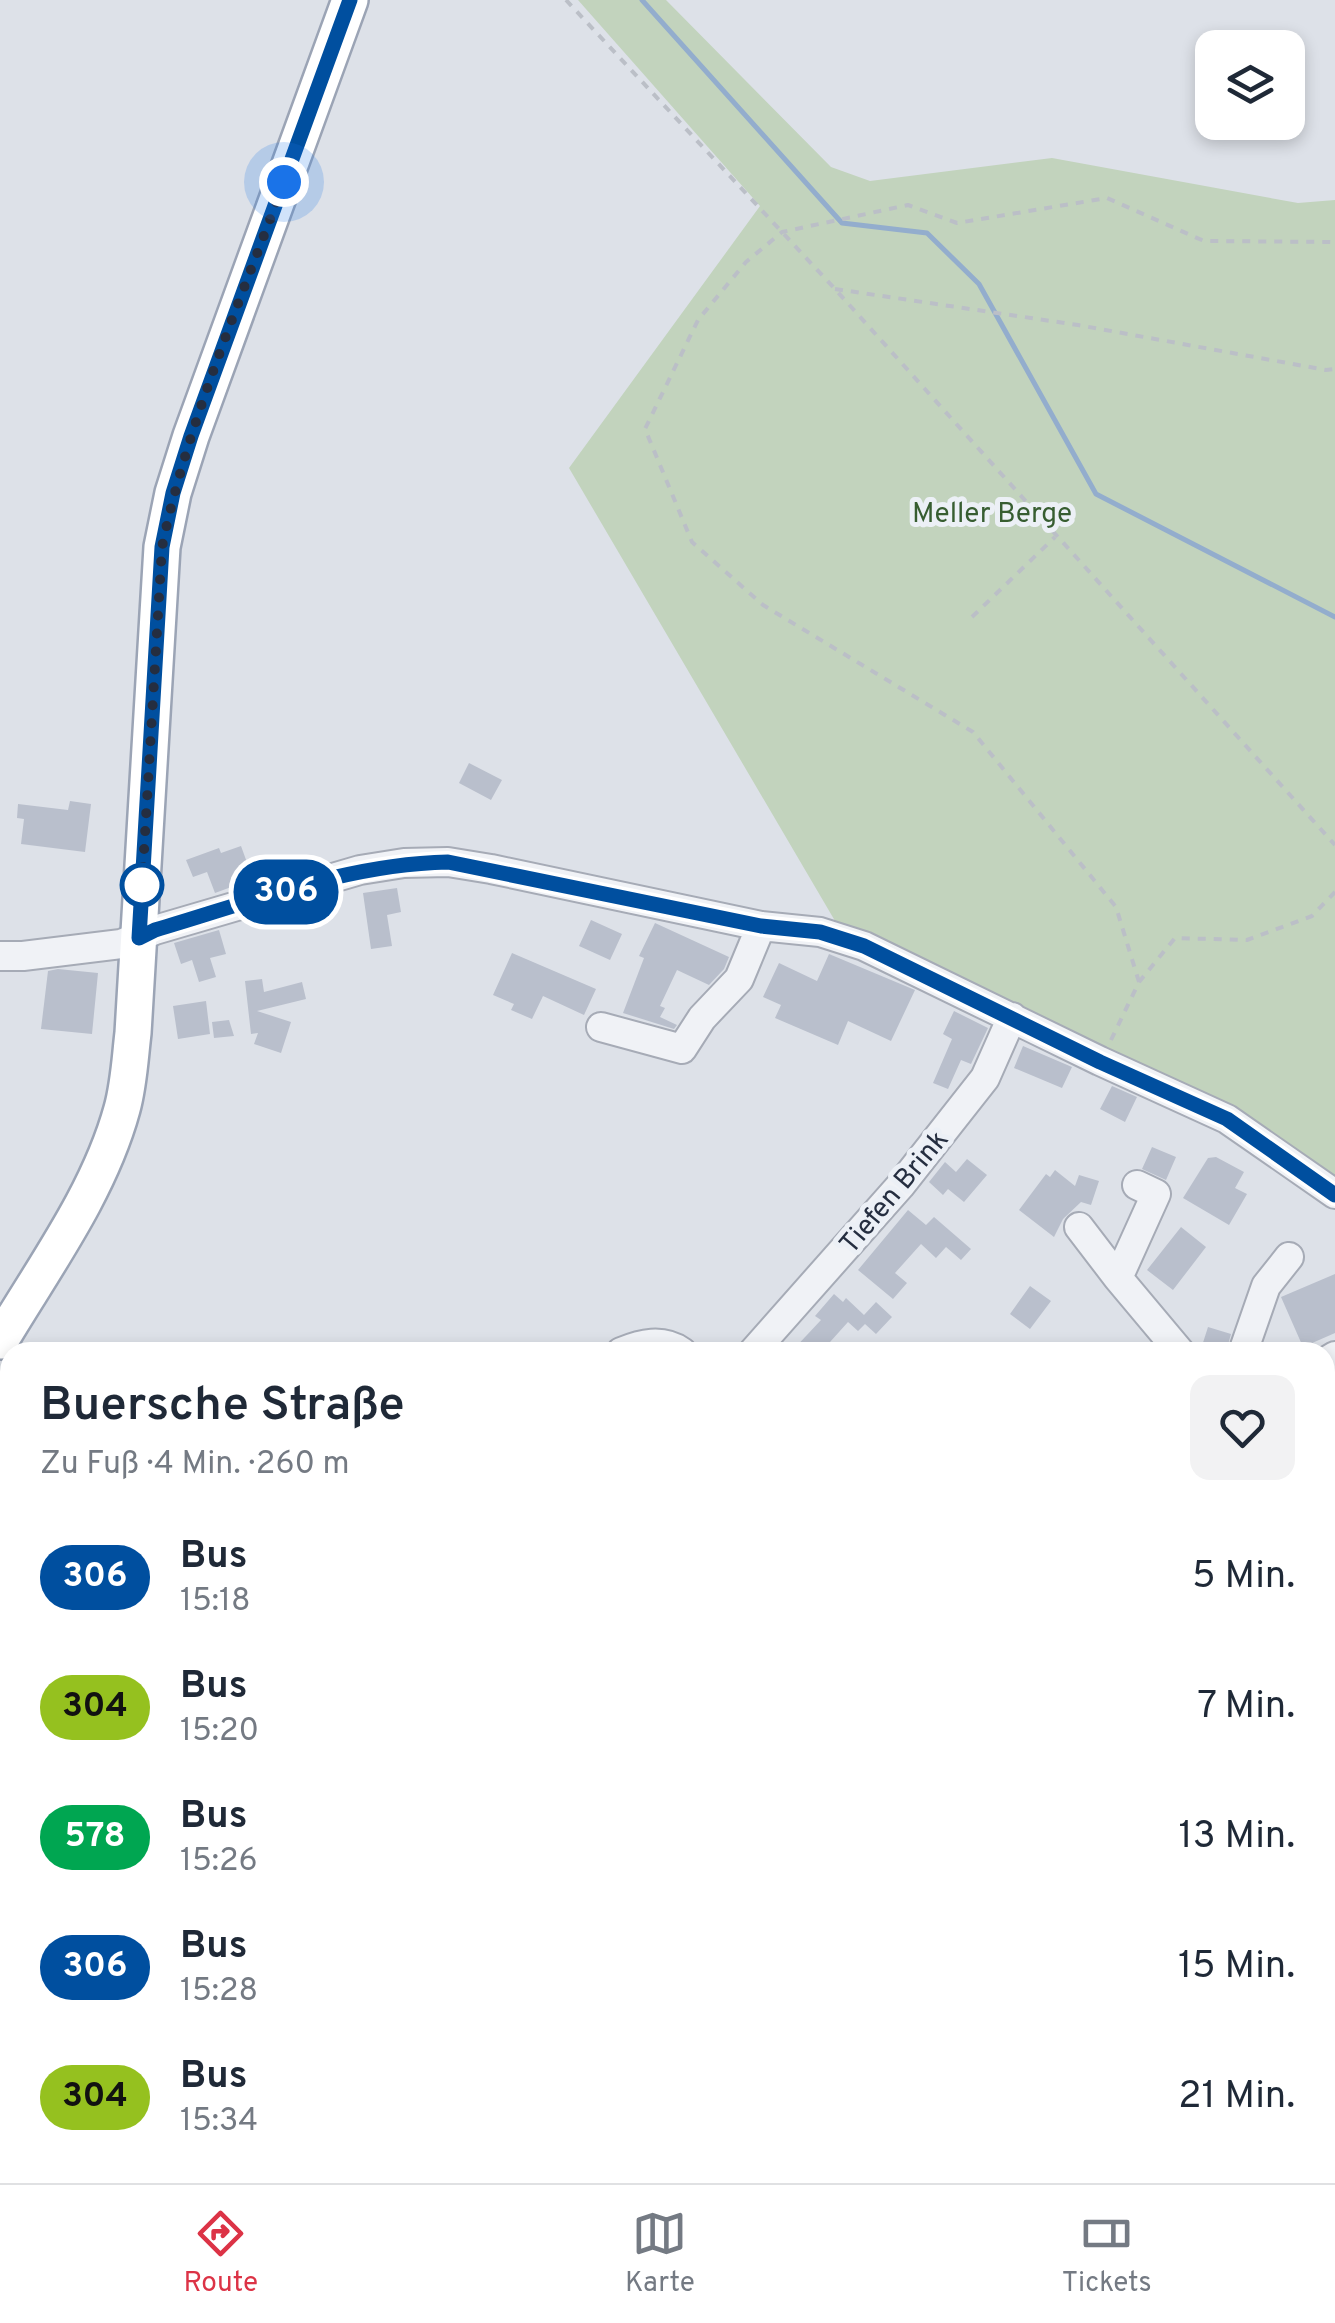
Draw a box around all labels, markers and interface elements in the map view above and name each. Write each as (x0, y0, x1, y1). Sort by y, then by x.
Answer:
map controls (1195, 30, 1305, 140)
button: layers (1195, 30, 1305, 140)
your location (259, 157, 309, 207)
park label: Meller Berge (912, 497, 1072, 533)
line badge: 306 (228, 860, 344, 924)
unlabelled marker (121, 864, 163, 906)
text: 306 (254, 870, 318, 914)
street label: Tiefen Brink (833, 1123, 958, 1262)
button: heart (1190, 1375, 1295, 1480)
text: Buersche Straße (40, 1377, 405, 1437)
text: Zu Fuß · 4 Min. · 260 m (40, 1445, 350, 1485)
text: Bus (180, 1533, 247, 1582)
text: 5 Min. (1192, 1553, 1295, 1602)
text: 306 (63, 1555, 127, 1599)
text: 15:18 (180, 1582, 251, 1622)
text: Bus (180, 1663, 247, 1712)
text: 7 Min. (1197, 1683, 1295, 1732)
text: 304 (62, 1685, 128, 1729)
text: 15:20 (180, 1712, 259, 1752)
text: Bus (180, 1793, 247, 1842)
text: 13 Min. (1179, 1813, 1295, 1862)
text: 578 (64, 1815, 126, 1859)
text: 15:26 (180, 1842, 258, 1882)
text: Bus (180, 1923, 247, 1972)
text: 15 Min. (1178, 1943, 1295, 1992)
text: 306 (63, 1945, 127, 1989)
text: 15:28 (180, 1972, 258, 2012)
text: Bus (180, 2053, 247, 2102)
text: 21 Min. (1178, 2073, 1295, 2122)
text: 304 (62, 2075, 128, 2119)
text: 15:34 (180, 2102, 258, 2142)
tab: Route (183, 2206, 258, 2302)
tab: Karte (625, 2206, 695, 2302)
tab: Tickets (1062, 2206, 1152, 2302)

